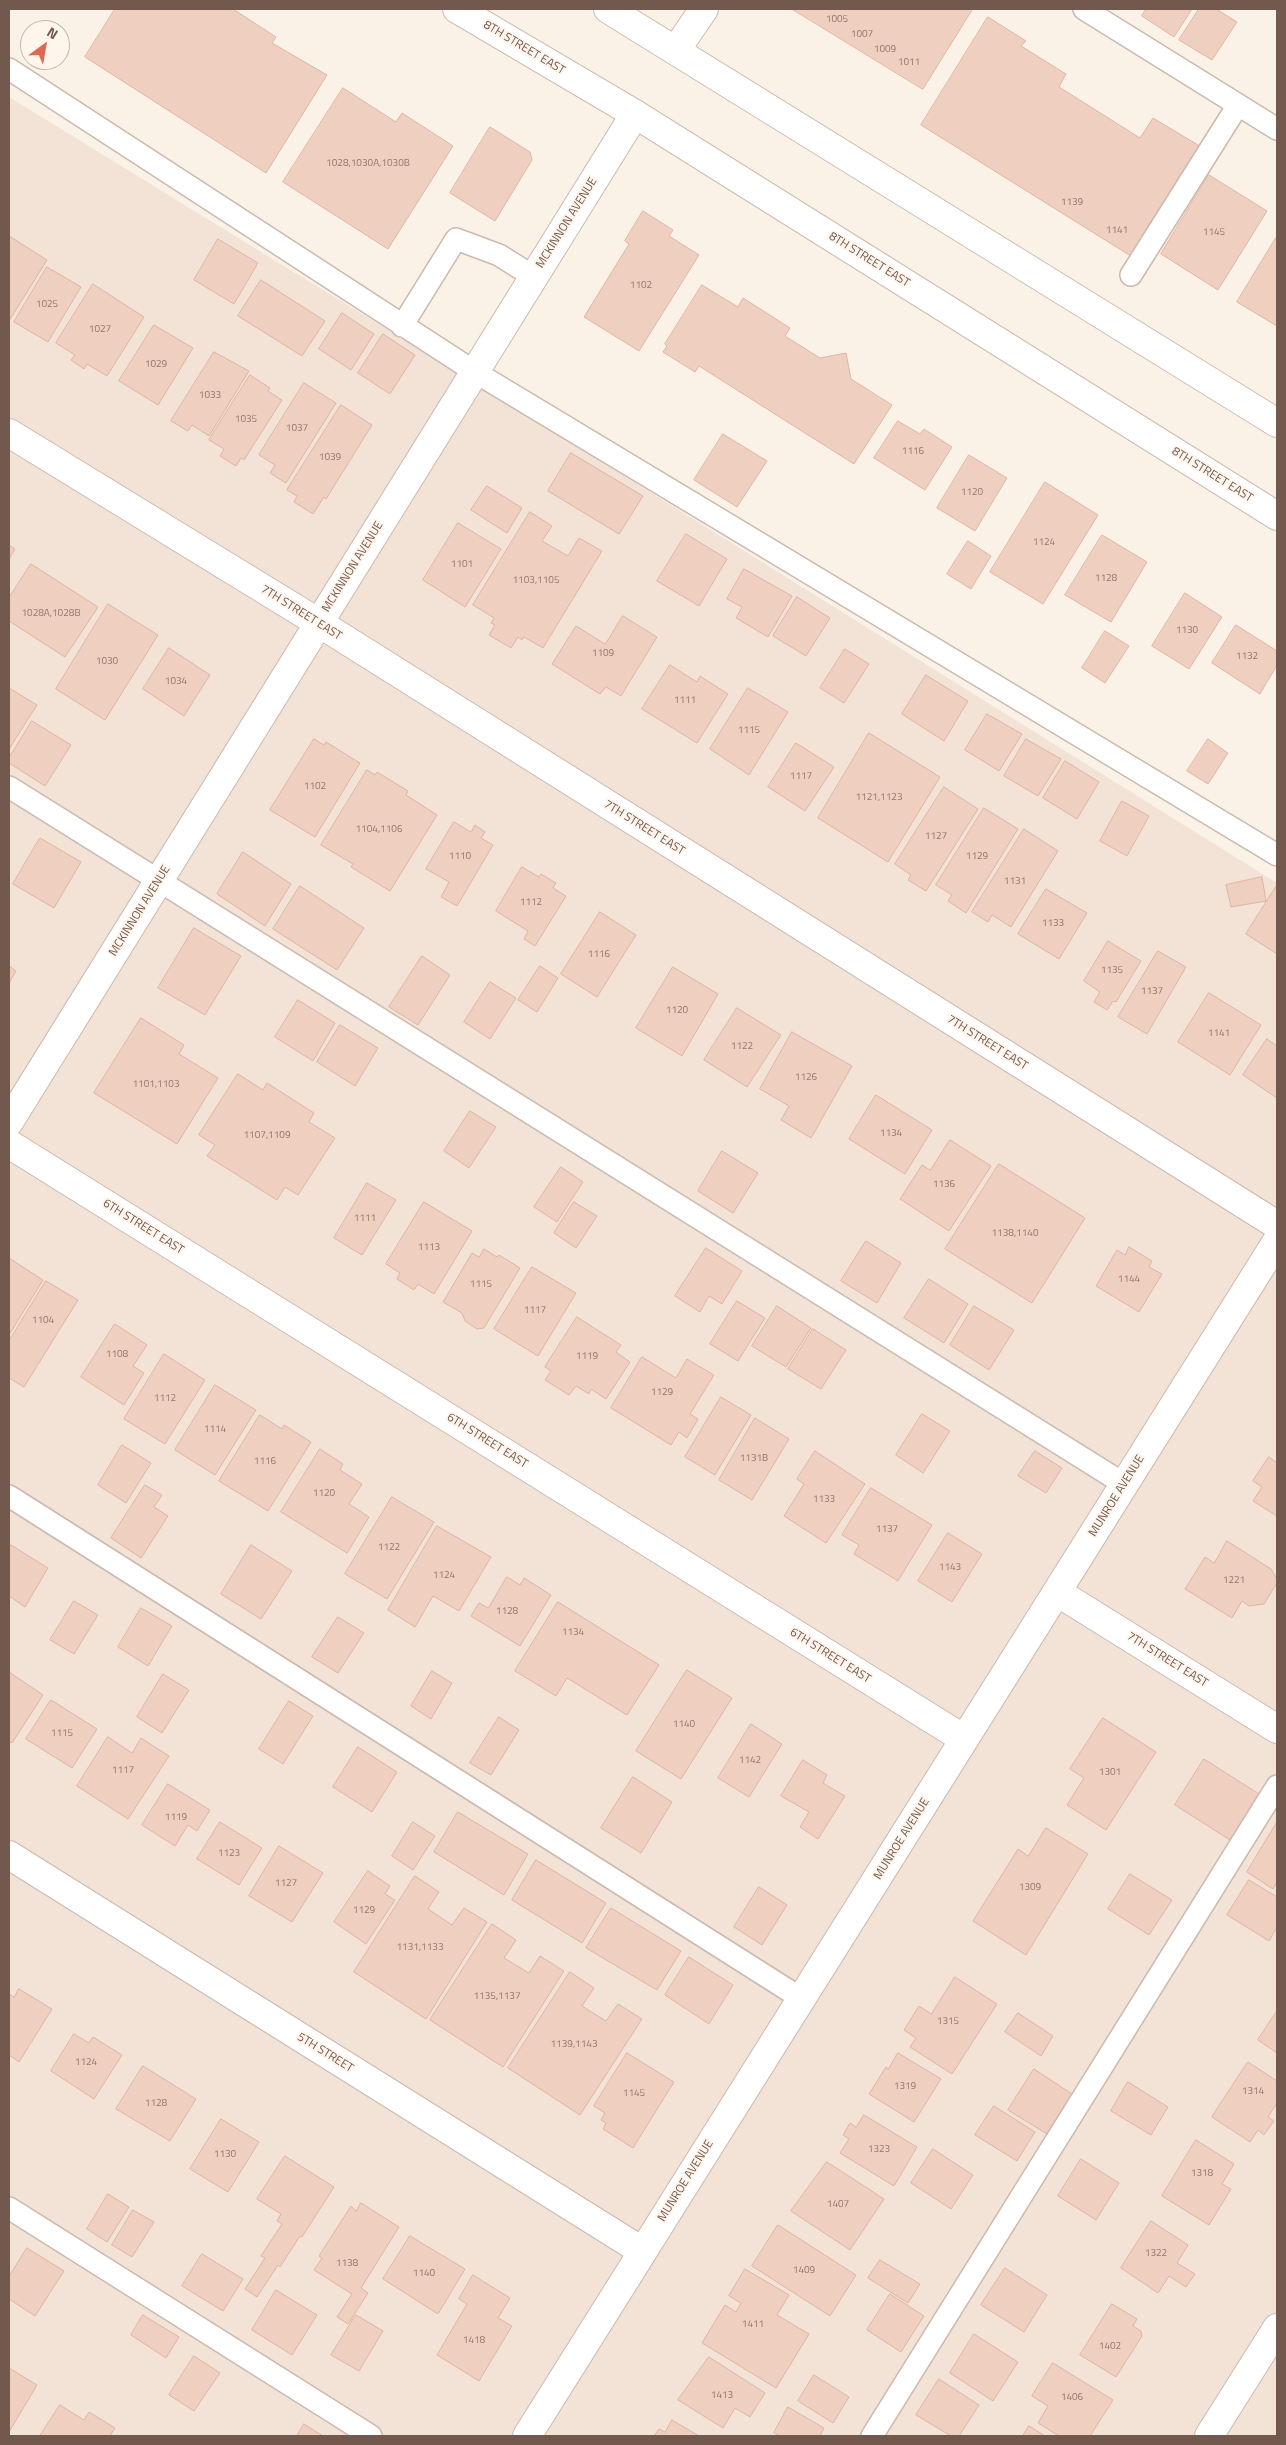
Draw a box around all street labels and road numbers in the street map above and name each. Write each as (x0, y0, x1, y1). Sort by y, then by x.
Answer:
street label: 8TH STREET EAST (481, 18, 567, 78)
street label: MCKINNON AVENUE (533, 175, 601, 271)
street label: 8TH STREET EAST (826, 229, 912, 291)
street label: 8TH STREET EAST (1169, 444, 1255, 506)
street label: MCKINNON AVENUE (319, 519, 387, 615)
street label: 7TH STREET EAST (258, 582, 344, 644)
street label: 7TH STREET EAST (601, 797, 687, 859)
street label: MCKINNON AVENUE (106, 863, 174, 959)
street label: 7TH STREET EAST (944, 1012, 1030, 1074)
street label: 6TH STREET EAST (100, 1196, 186, 1258)
street label: 6TH STREET EAST (444, 1410, 530, 1472)
street label: MUNROE AVENUE (1086, 1453, 1148, 1539)
street label: 6TH STREET EAST (787, 1625, 873, 1687)
street label: 7TH STREET EAST (1124, 1629, 1210, 1691)
street label: MUNROE AVENUE (871, 1796, 933, 1882)
street label: 5TH STREET (294, 2030, 356, 2076)
street label: MUNROE AVENUE (655, 2138, 717, 2224)

